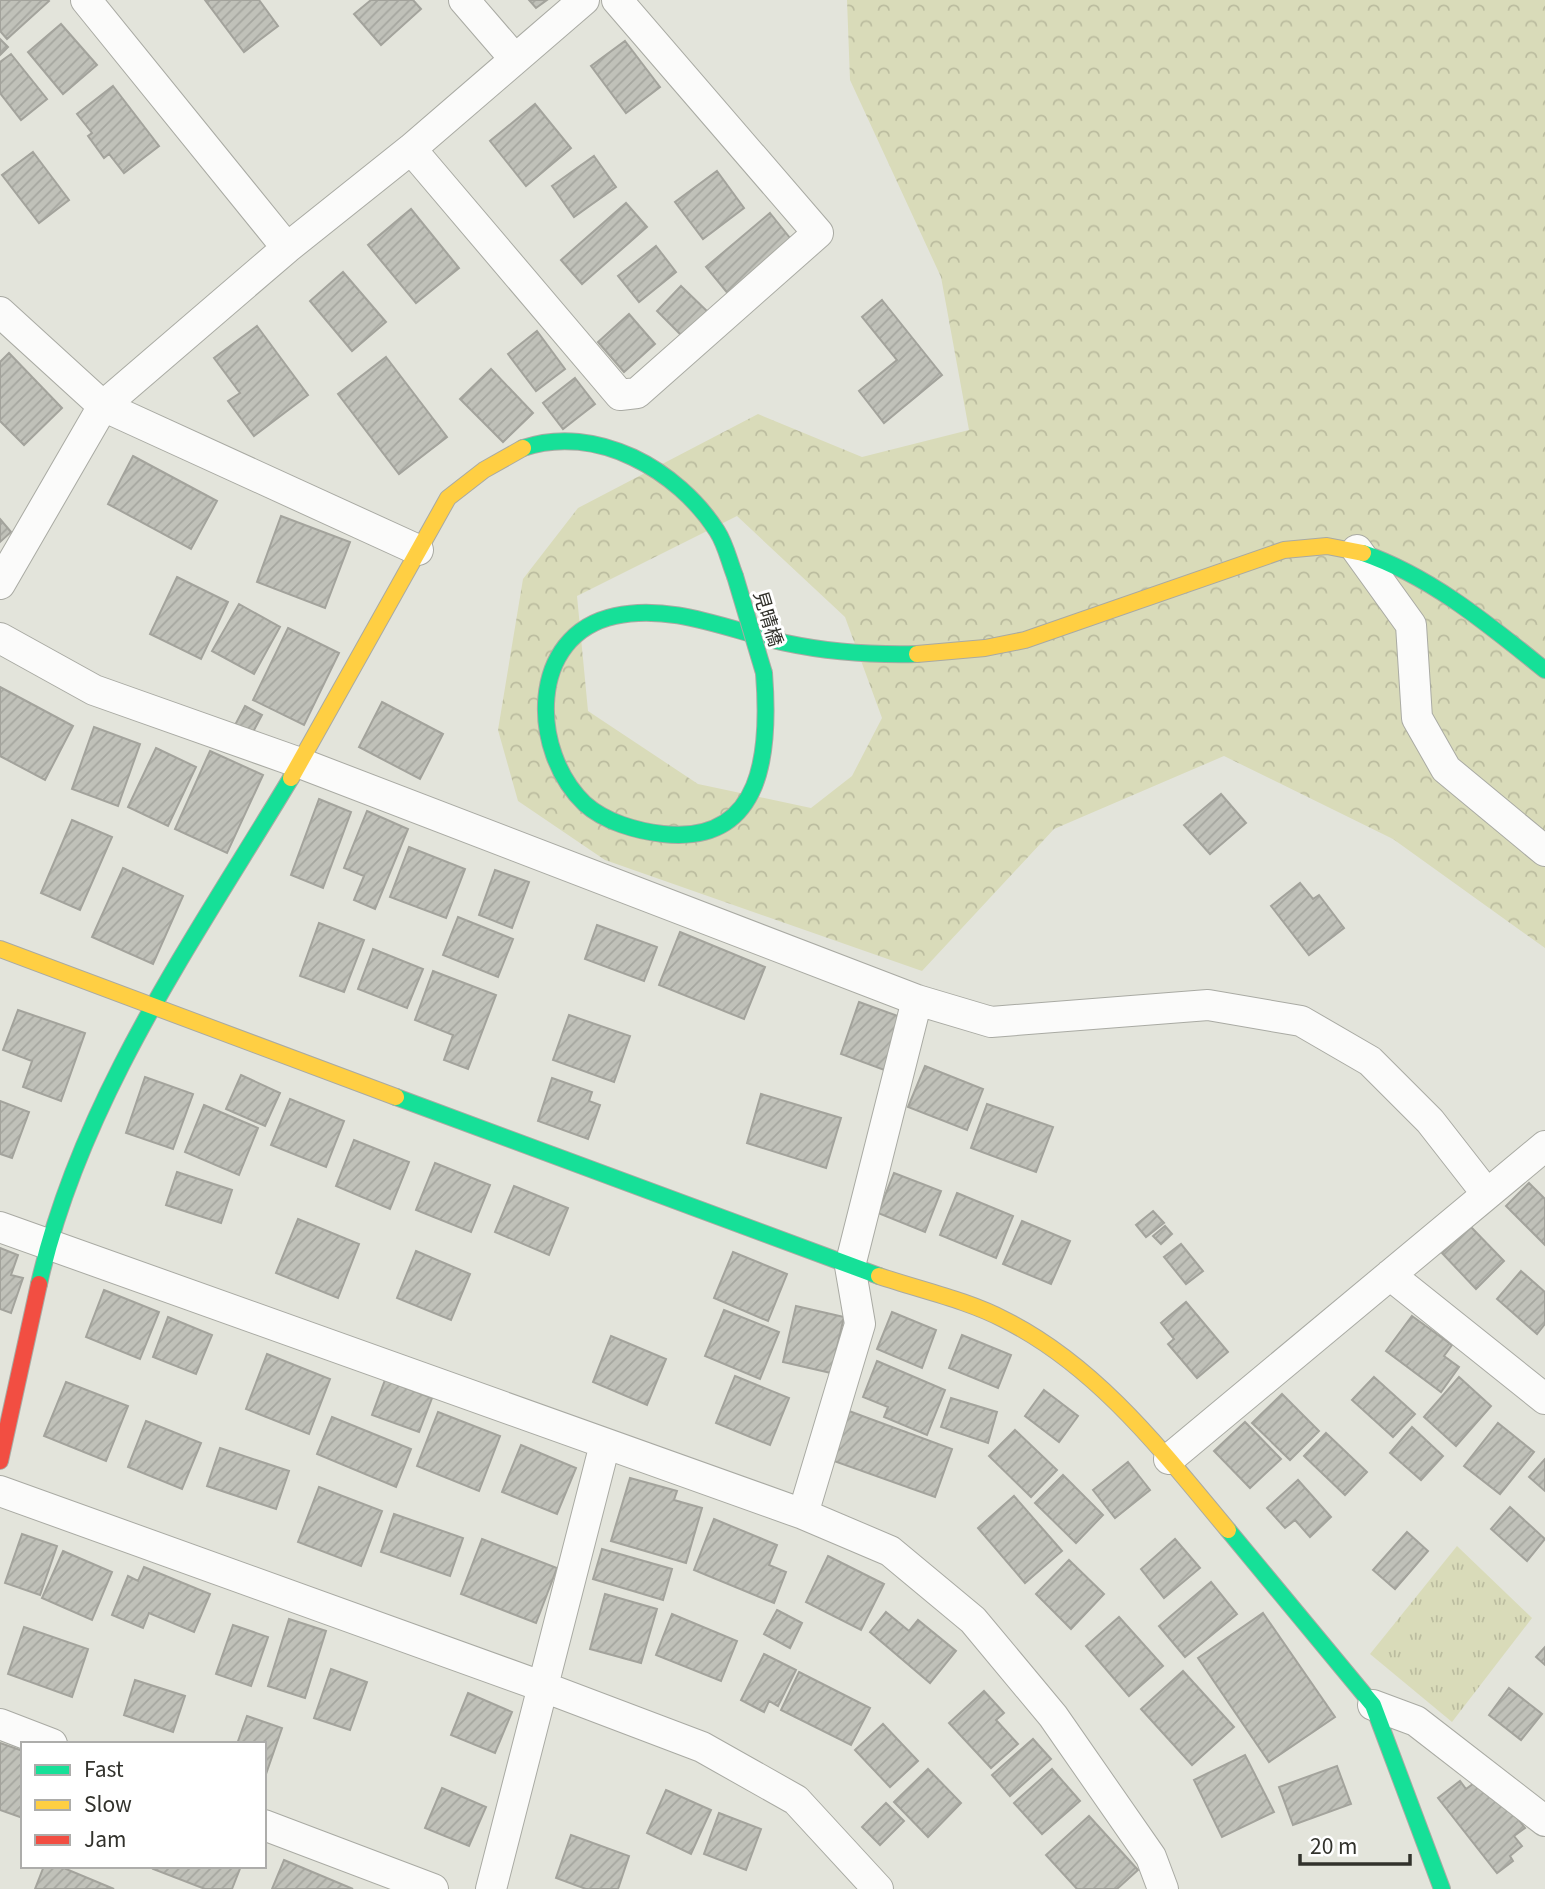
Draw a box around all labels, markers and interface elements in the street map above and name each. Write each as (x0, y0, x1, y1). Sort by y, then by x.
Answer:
street label: 見晴橋 (749, 587, 791, 649)
legend (21, 1742, 266, 1868)
text: Fast (84, 1753, 124, 1783)
text: Slow (84, 1788, 132, 1818)
scale bar (1300, 1822, 1410, 1866)
text: Jam (84, 1823, 127, 1853)
text: 20 m (1310, 1830, 1357, 1860)

